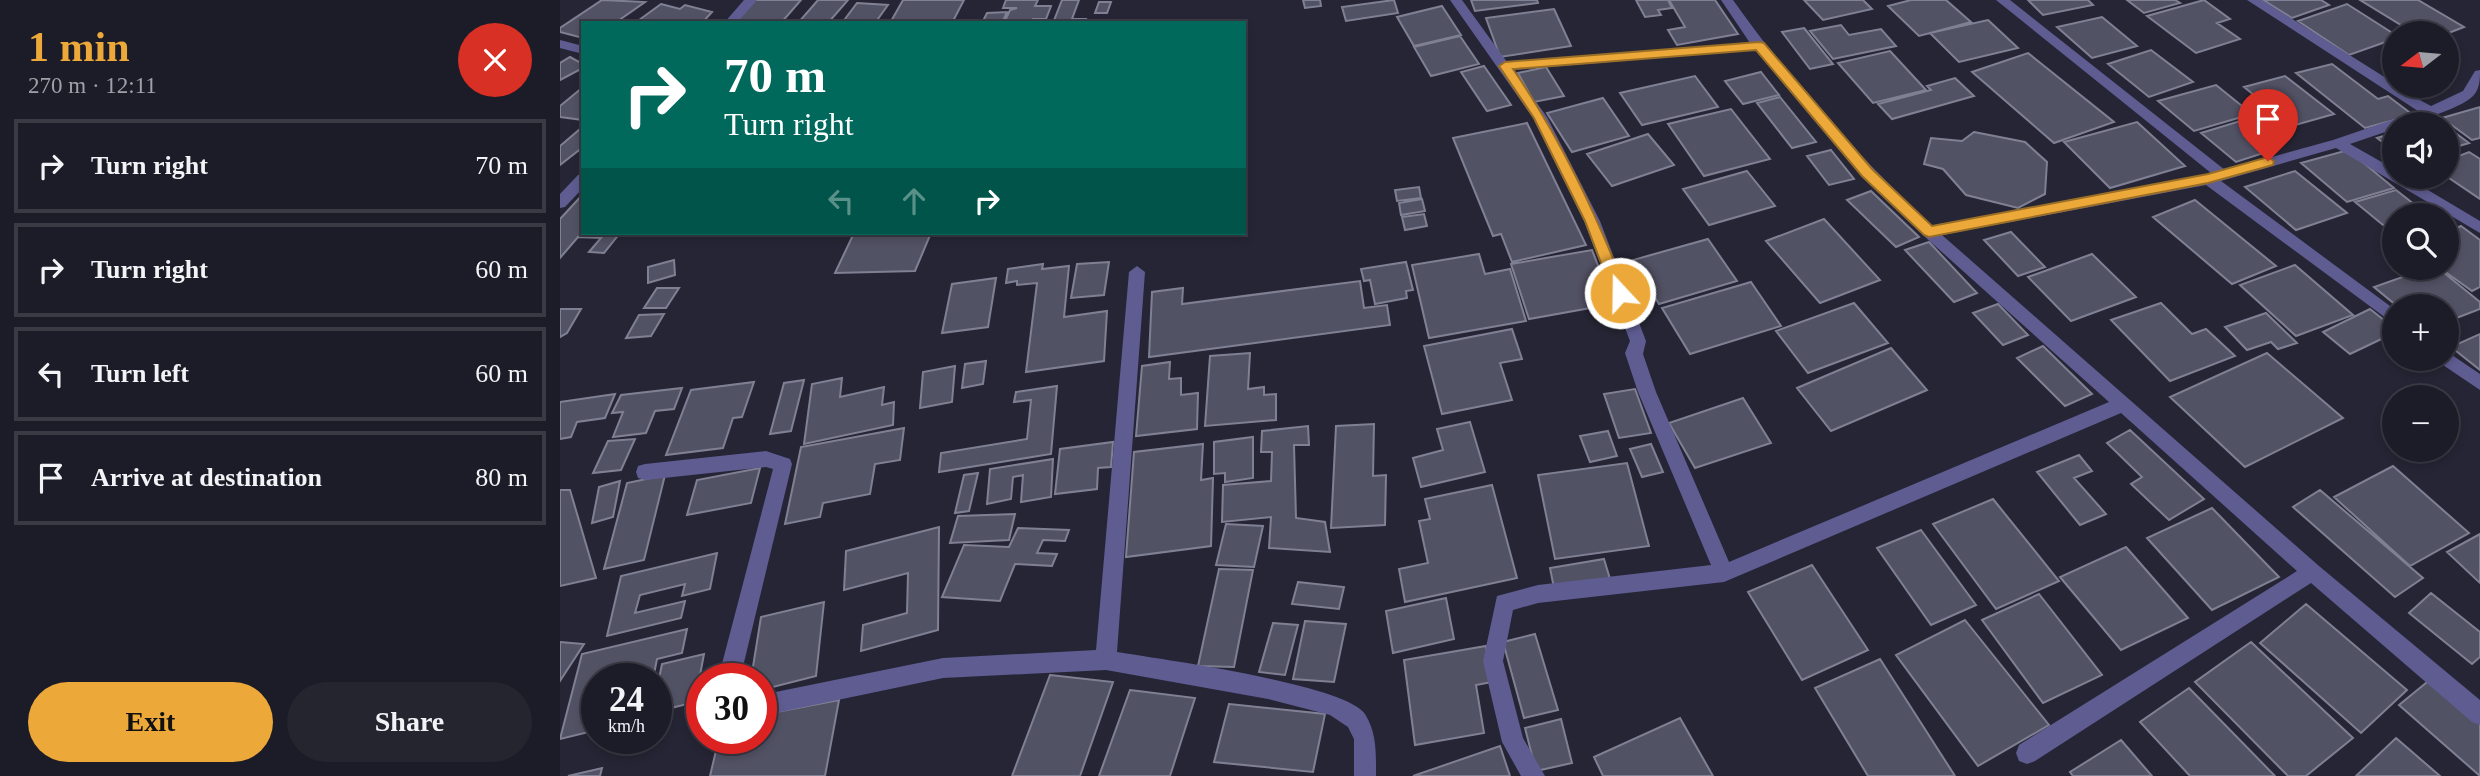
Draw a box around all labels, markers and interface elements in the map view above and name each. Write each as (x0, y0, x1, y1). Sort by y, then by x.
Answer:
north arrow (2382, 21, 2459, 98)
map controls (2382, 21, 2459, 462)
button: close (458, 23, 532, 97)
text: 1 min (28, 24, 130, 70)
text: 70 m (724, 48, 826, 103)
icon: right (609, 49, 700, 140)
text: 270 m · 12:11 (28, 73, 157, 98)
pin (2238, 89, 2298, 161)
icon: arrive (2249, 100, 2287, 138)
text: Turn right (724, 106, 854, 142)
button: sound (2382, 112, 2459, 189)
icon: right (32, 147, 70, 185)
text: Turn right (91, 151, 208, 180)
text: 70 m (475, 151, 528, 180)
icon: left (822, 182, 860, 220)
icon: ahead (895, 182, 933, 220)
icon: right (968, 182, 1006, 220)
button: search (2382, 203, 2459, 280)
icon: right (32, 251, 70, 289)
text: Turn right (91, 255, 208, 284)
text: 60 m (475, 255, 528, 284)
position arrow (1583, 256, 1657, 330)
button: + (2382, 294, 2459, 371)
icon: left (32, 355, 70, 393)
text: Turn left (91, 359, 189, 388)
text: 60 m (475, 359, 528, 388)
button: − (2382, 385, 2459, 462)
icon: arrive (32, 459, 70, 497)
text: Arrive at destination (91, 463, 322, 492)
text: 80 m (475, 463, 528, 492)
speed limit sign: 30 (686, 663, 777, 754)
text: 24 (609, 680, 644, 719)
button: Exit (28, 682, 273, 762)
button: Share (287, 682, 532, 762)
text: km/h (608, 716, 645, 736)

